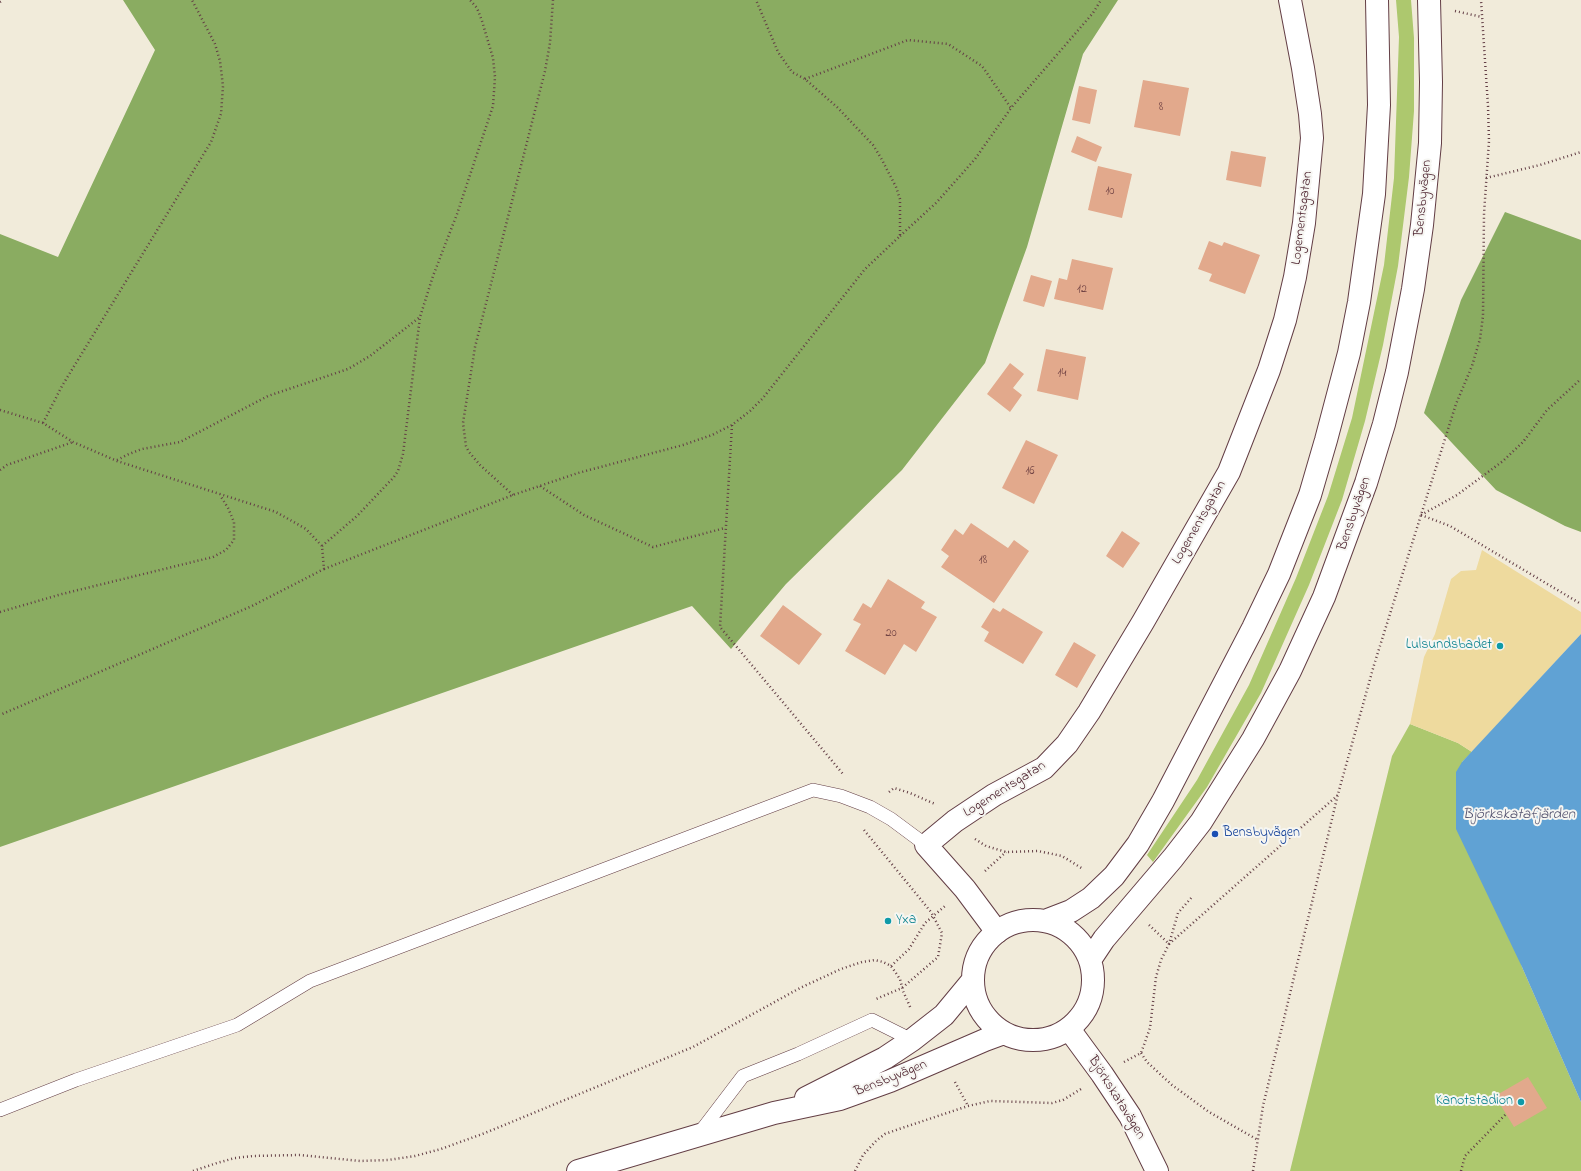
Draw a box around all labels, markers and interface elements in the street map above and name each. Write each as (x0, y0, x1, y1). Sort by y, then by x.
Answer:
house number: 8 (1159, 101, 1163, 115)
street label: Bensbyvägen (1412, 159, 1436, 237)
street label: Logementsgatan (1289, 170, 1317, 266)
house number: 10 (1106, 185, 1114, 199)
house number: 12 (1077, 283, 1087, 297)
house number: 14 (1058, 367, 1066, 381)
house number: 16 (1025, 465, 1035, 479)
street label: Bensbyvägen (1335, 475, 1375, 553)
street label: Logementsgatan (1169, 478, 1231, 568)
house number: 18 (979, 554, 987, 568)
house number: 20 (885, 627, 897, 641)
place label: Lulsundsbadet (1406, 638, 1492, 654)
marker: Lulsundsbadet (1495, 641, 1505, 651)
street label: Logementsgatan (961, 758, 1049, 822)
water label: Björkskatafjärden (1463, 807, 1575, 825)
place label: Bensbyvägen (1223, 826, 1300, 842)
marker: Bensbyvägen (1210, 829, 1220, 839)
place label: Yxa (896, 913, 916, 929)
marker: Yxa (883, 916, 893, 926)
street label: Björkskatavägen (1084, 1053, 1148, 1143)
street label: Bensbyvägen (852, 1057, 930, 1101)
place label: Kanotstadion (1436, 1094, 1513, 1110)
marker: Kanotstadion (1516, 1097, 1526, 1107)

